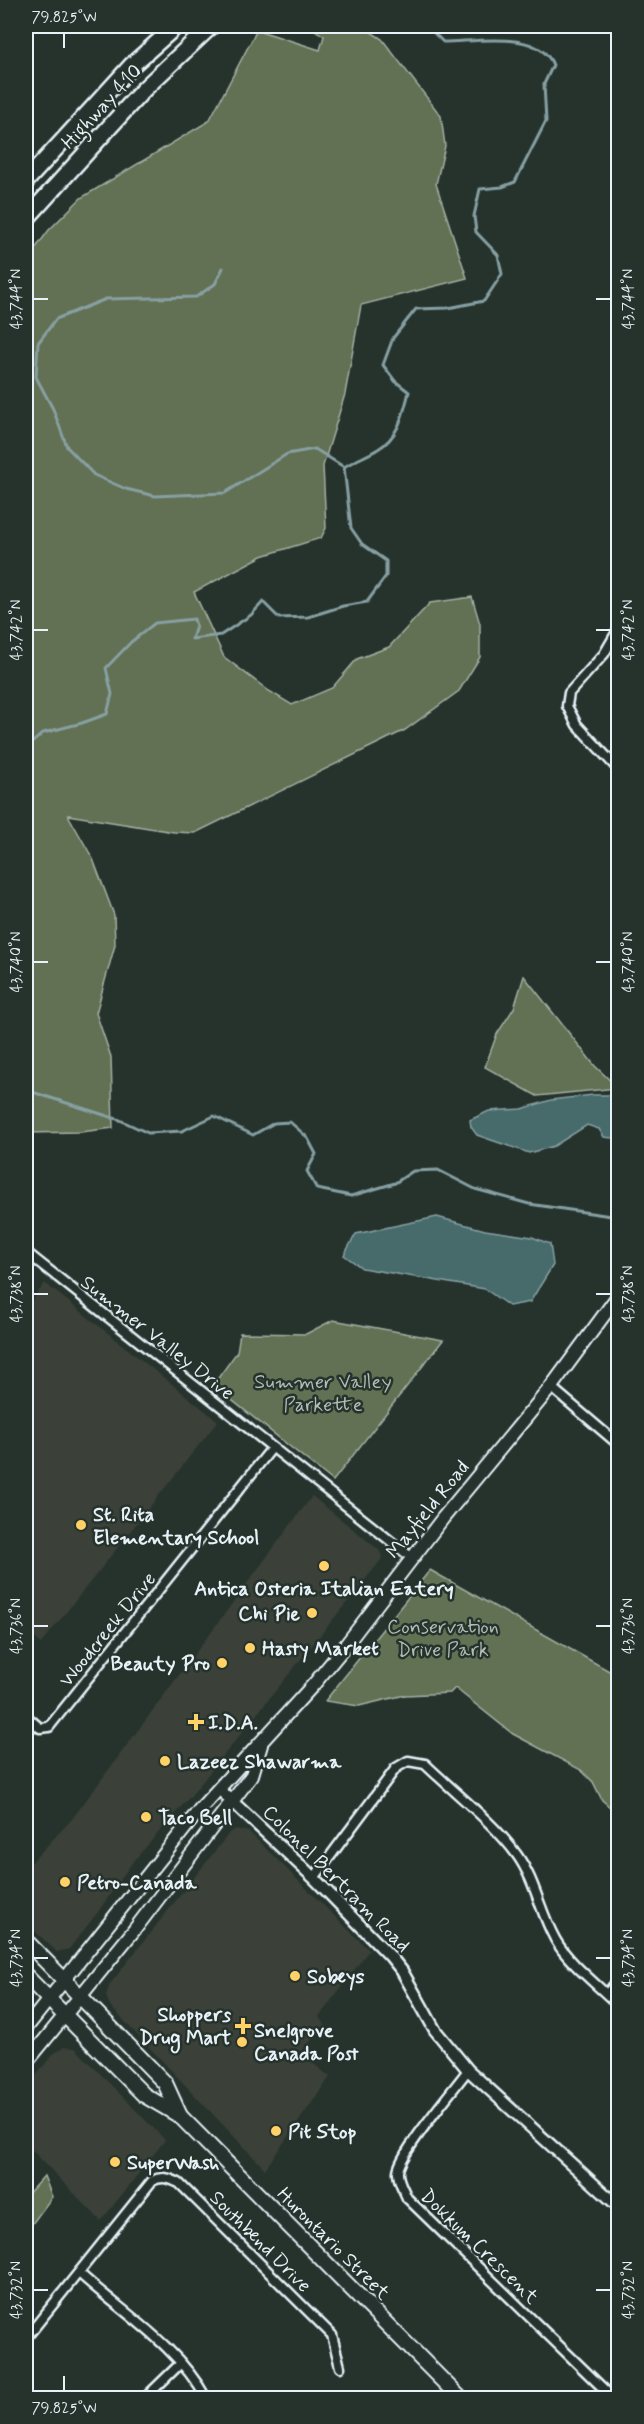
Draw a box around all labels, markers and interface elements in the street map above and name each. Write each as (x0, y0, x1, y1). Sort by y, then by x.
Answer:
text: 79.825°W (32, 8, 96, 28)
street label: Highway 410 (56, 59, 150, 157)
text: 43.744°N (7, 269, 27, 329)
text: 43.744°N (619, 269, 639, 329)
text: 43.742°N (7, 600, 27, 660)
text: 43.742°N (619, 600, 639, 660)
text: 43.740°N (7, 932, 27, 992)
text: 43.740°N (619, 932, 639, 992)
text: 43.738°N (7, 1265, 27, 1323)
text: 43.738°N (619, 1265, 639, 1323)
street label: Summer Valley Drive (75, 1270, 240, 1407)
park label: Summer Valley Parkette (254, 1369, 392, 1419)
street label: Mayfield Road (380, 1455, 476, 1565)
place label: St. Rita Elementary School (93, 1502, 259, 1552)
marker: St. Rita Elementary School (74, 1518, 88, 1532)
marker: Antica Osteria Italian Eatery (317, 1559, 331, 1573)
street label: Woodcreek Drive (53, 1567, 163, 1693)
place label: Antica Osteria Italian Eatery (194, 1576, 454, 1603)
text: 43.736°N (7, 1598, 27, 1654)
text: 43.736°N (619, 1598, 639, 1654)
place label: Chi Pie (238, 1601, 301, 1628)
marker: Chi Pie (305, 1606, 319, 1620)
park label: Conservation Drive Park (387, 1614, 499, 1664)
place label: Hasty Market (262, 1636, 379, 1663)
marker: Hasty Market (243, 1641, 257, 1655)
place label: Beauty Pro (110, 1651, 210, 1678)
marker: Beauty Pro (215, 1656, 229, 1670)
place label: I.D.A. (208, 1710, 258, 1737)
marker: I.D.A. (189, 1715, 203, 1729)
place label: Lazeez Shawarma (177, 1749, 342, 1776)
marker: Lazeez Shawarma (158, 1754, 172, 1768)
street label: Colonel Bertram Road (256, 1799, 416, 1959)
place label: Taco Bell (158, 1805, 232, 1832)
marker: Taco Bell (139, 1810, 153, 1824)
place label: Petro-Canada (77, 1870, 197, 1897)
marker: Petro-Canada (58, 1875, 72, 1889)
text: 43.734°N (7, 1929, 27, 1987)
text: 43.734°N (619, 1929, 639, 1987)
place label: Sobeys (307, 1964, 364, 1991)
marker: Sobeys (288, 1969, 302, 1983)
place label: Shoppers Drug Mart (139, 2002, 232, 2054)
place label: Snelgrove Canada Post (254, 2018, 359, 2068)
marker: Shoppers Drug Mart (236, 2019, 250, 2033)
marker: Snelgrove Canada Post (235, 2035, 249, 2049)
place label: Pit Stop (288, 2119, 357, 2146)
marker: Pit Stop (269, 2124, 283, 2138)
place label: SuperWash (127, 2150, 220, 2177)
marker: SuperWash (108, 2155, 122, 2169)
street label: Hurontario Street (270, 2182, 396, 2307)
street label: Dokkum Crescent (414, 2183, 544, 2311)
street label: Southbend Drive (203, 2185, 317, 2299)
text: 43.732°N (7, 2261, 27, 2319)
text: 43.732°N (619, 2261, 639, 2319)
text: 79.825°W (32, 2399, 96, 2419)

